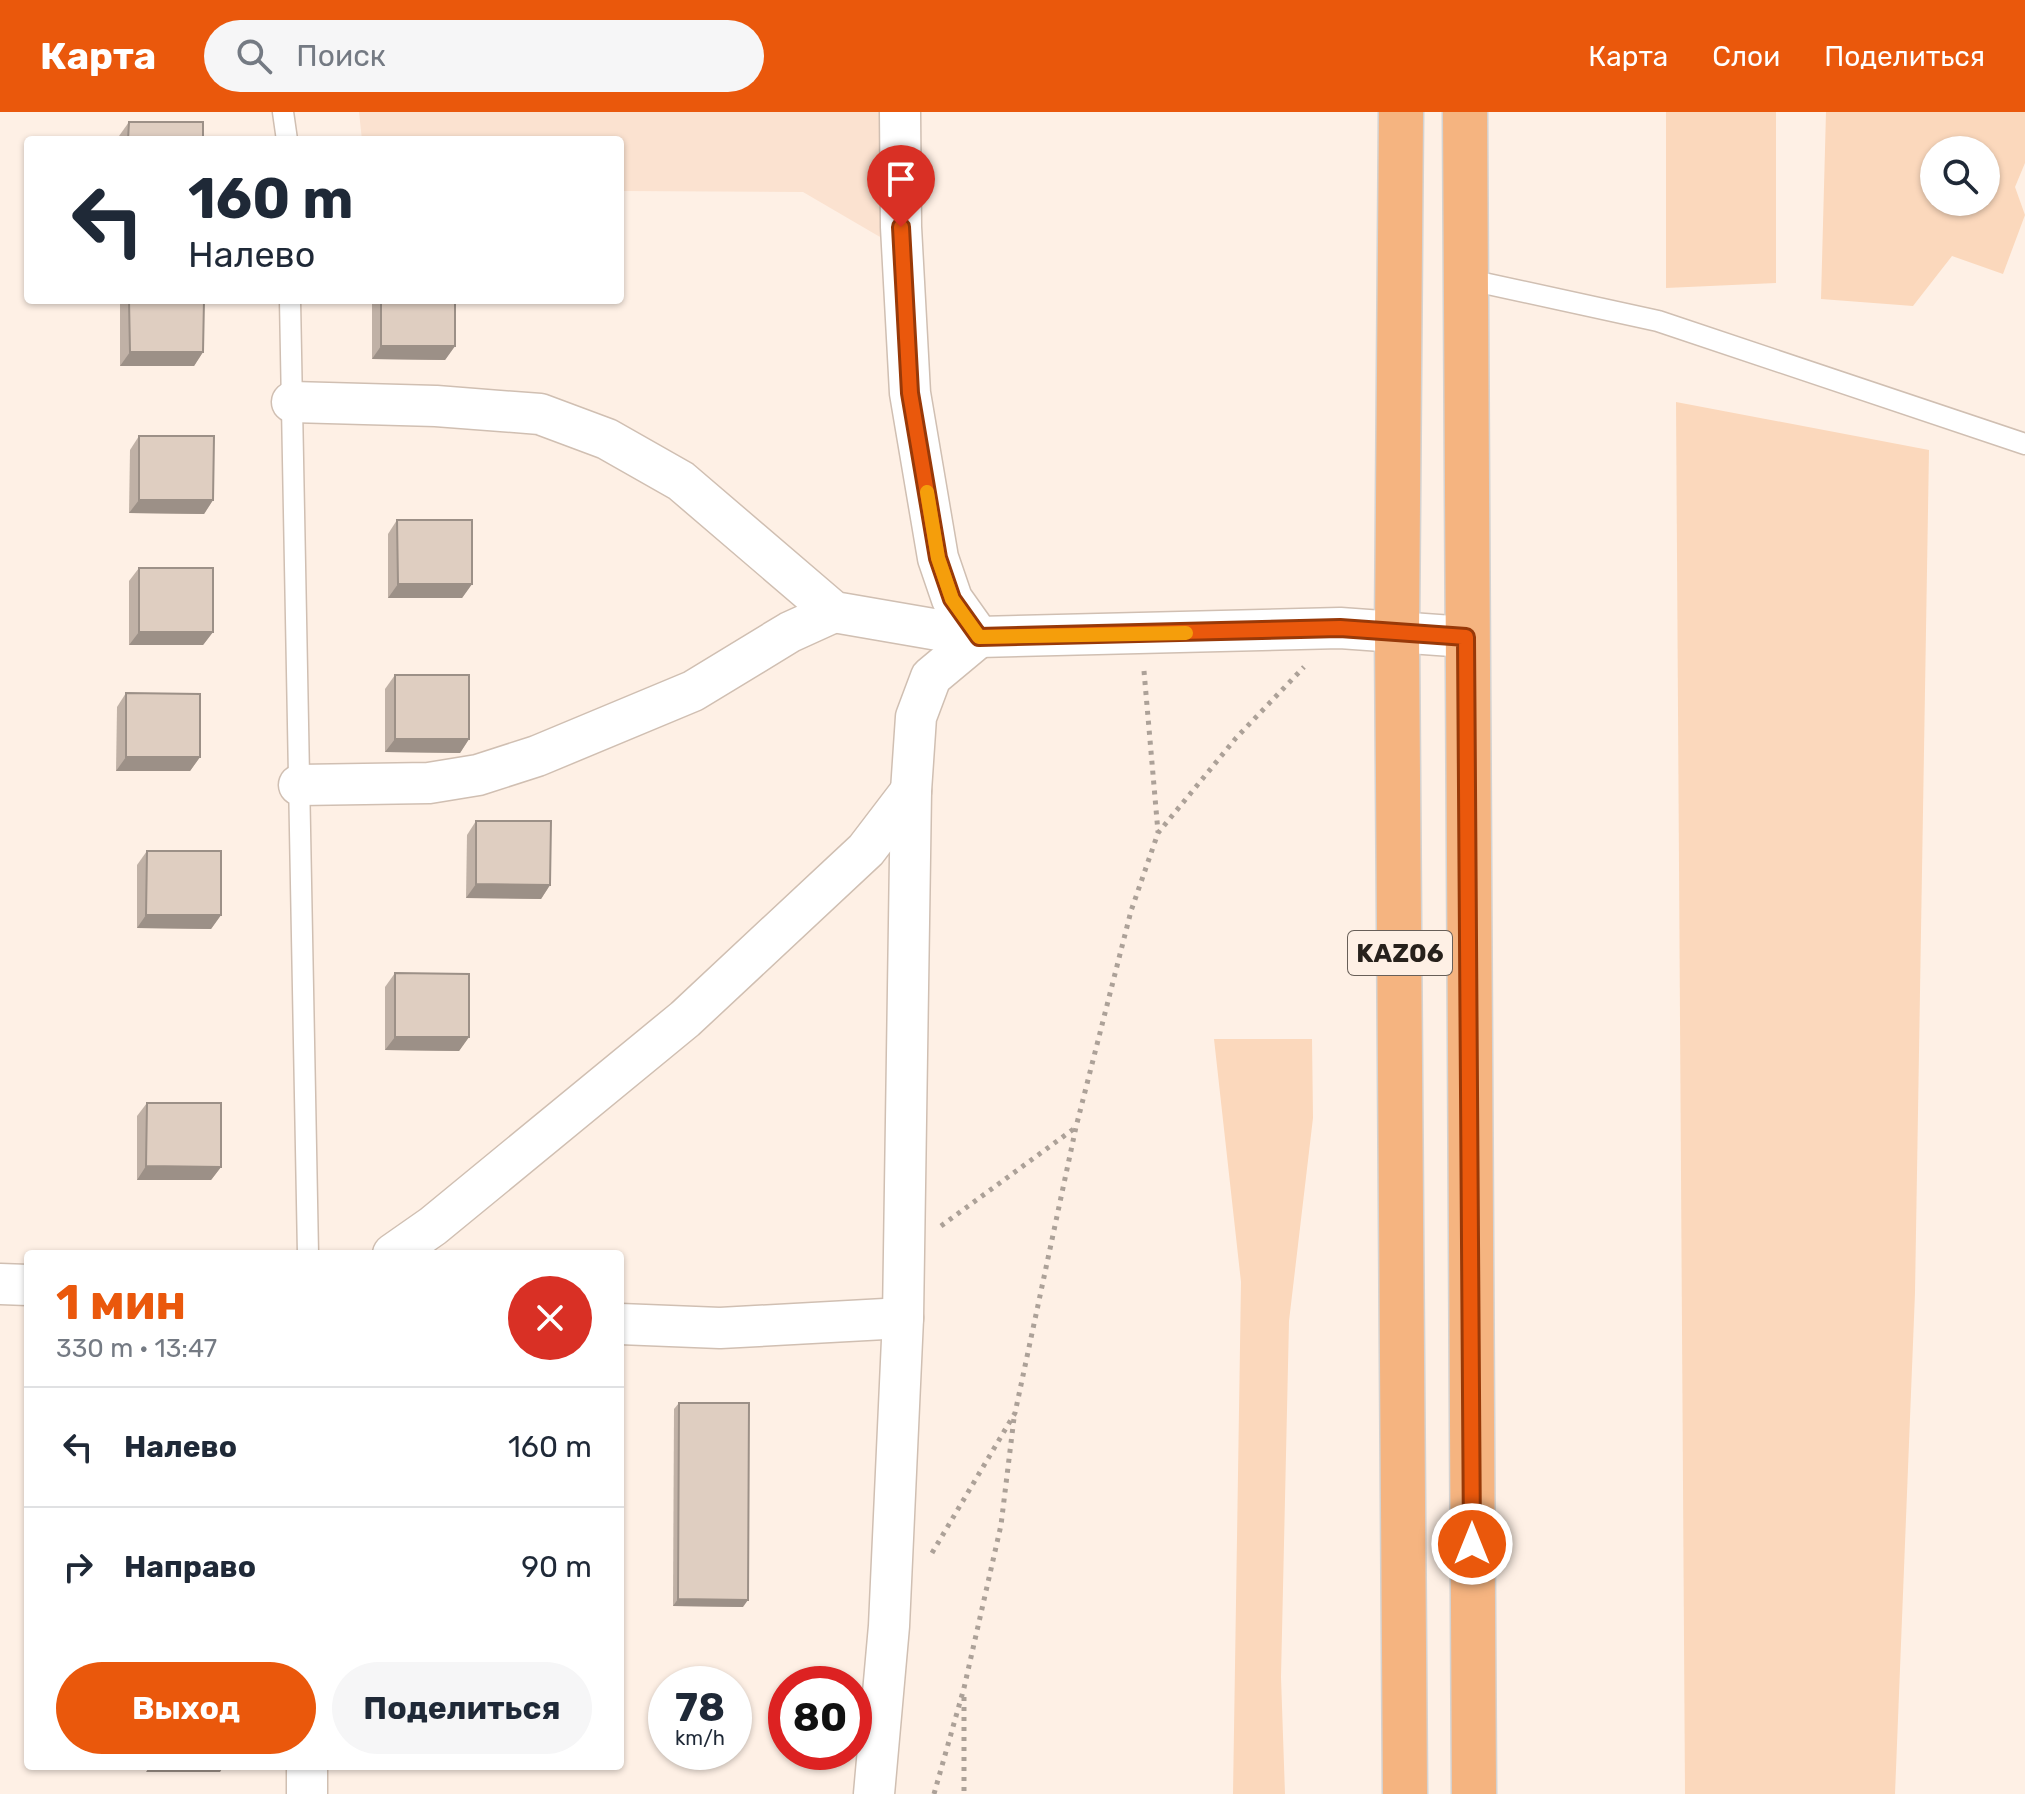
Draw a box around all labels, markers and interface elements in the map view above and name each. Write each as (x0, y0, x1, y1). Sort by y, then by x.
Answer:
search box (204, 20, 764, 92)
text: Карта (40, 33, 156, 79)
icon: search (232, 34, 276, 78)
text: Поиск (296, 38, 386, 74)
text: Карта (1588, 40, 1668, 73)
text: Слои (1712, 40, 1780, 73)
text: Поделиться (1824, 40, 1985, 73)
map controls (1920, 136, 2000, 216)
button: search (1920, 136, 2000, 216)
pin (867, 145, 935, 227)
icon: arrive (879, 157, 923, 201)
text: 160 m (188, 166, 354, 232)
icon: left (56, 168, 160, 272)
text: Налево (188, 233, 315, 276)
road number: KАZ06 (1348, 931, 1452, 975)
text: 1 мин (56, 1274, 186, 1331)
button: close (508, 1276, 592, 1360)
text: 330 m · 13:47 (56, 1333, 217, 1364)
icon: left (56, 1425, 100, 1469)
text: Налево (124, 1429, 237, 1465)
text: 160 m (508, 1429, 592, 1465)
position arrow (1430, 1502, 1514, 1586)
icon: right (56, 1545, 100, 1589)
text: Направо (124, 1549, 256, 1585)
text: 90 m (521, 1549, 592, 1585)
button: Выход (56, 1662, 316, 1754)
button: Поделиться (332, 1662, 592, 1754)
speed limit sign: 80 (768, 1666, 872, 1770)
text: 78 (675, 1684, 725, 1731)
text: km/h (675, 1726, 725, 1750)

